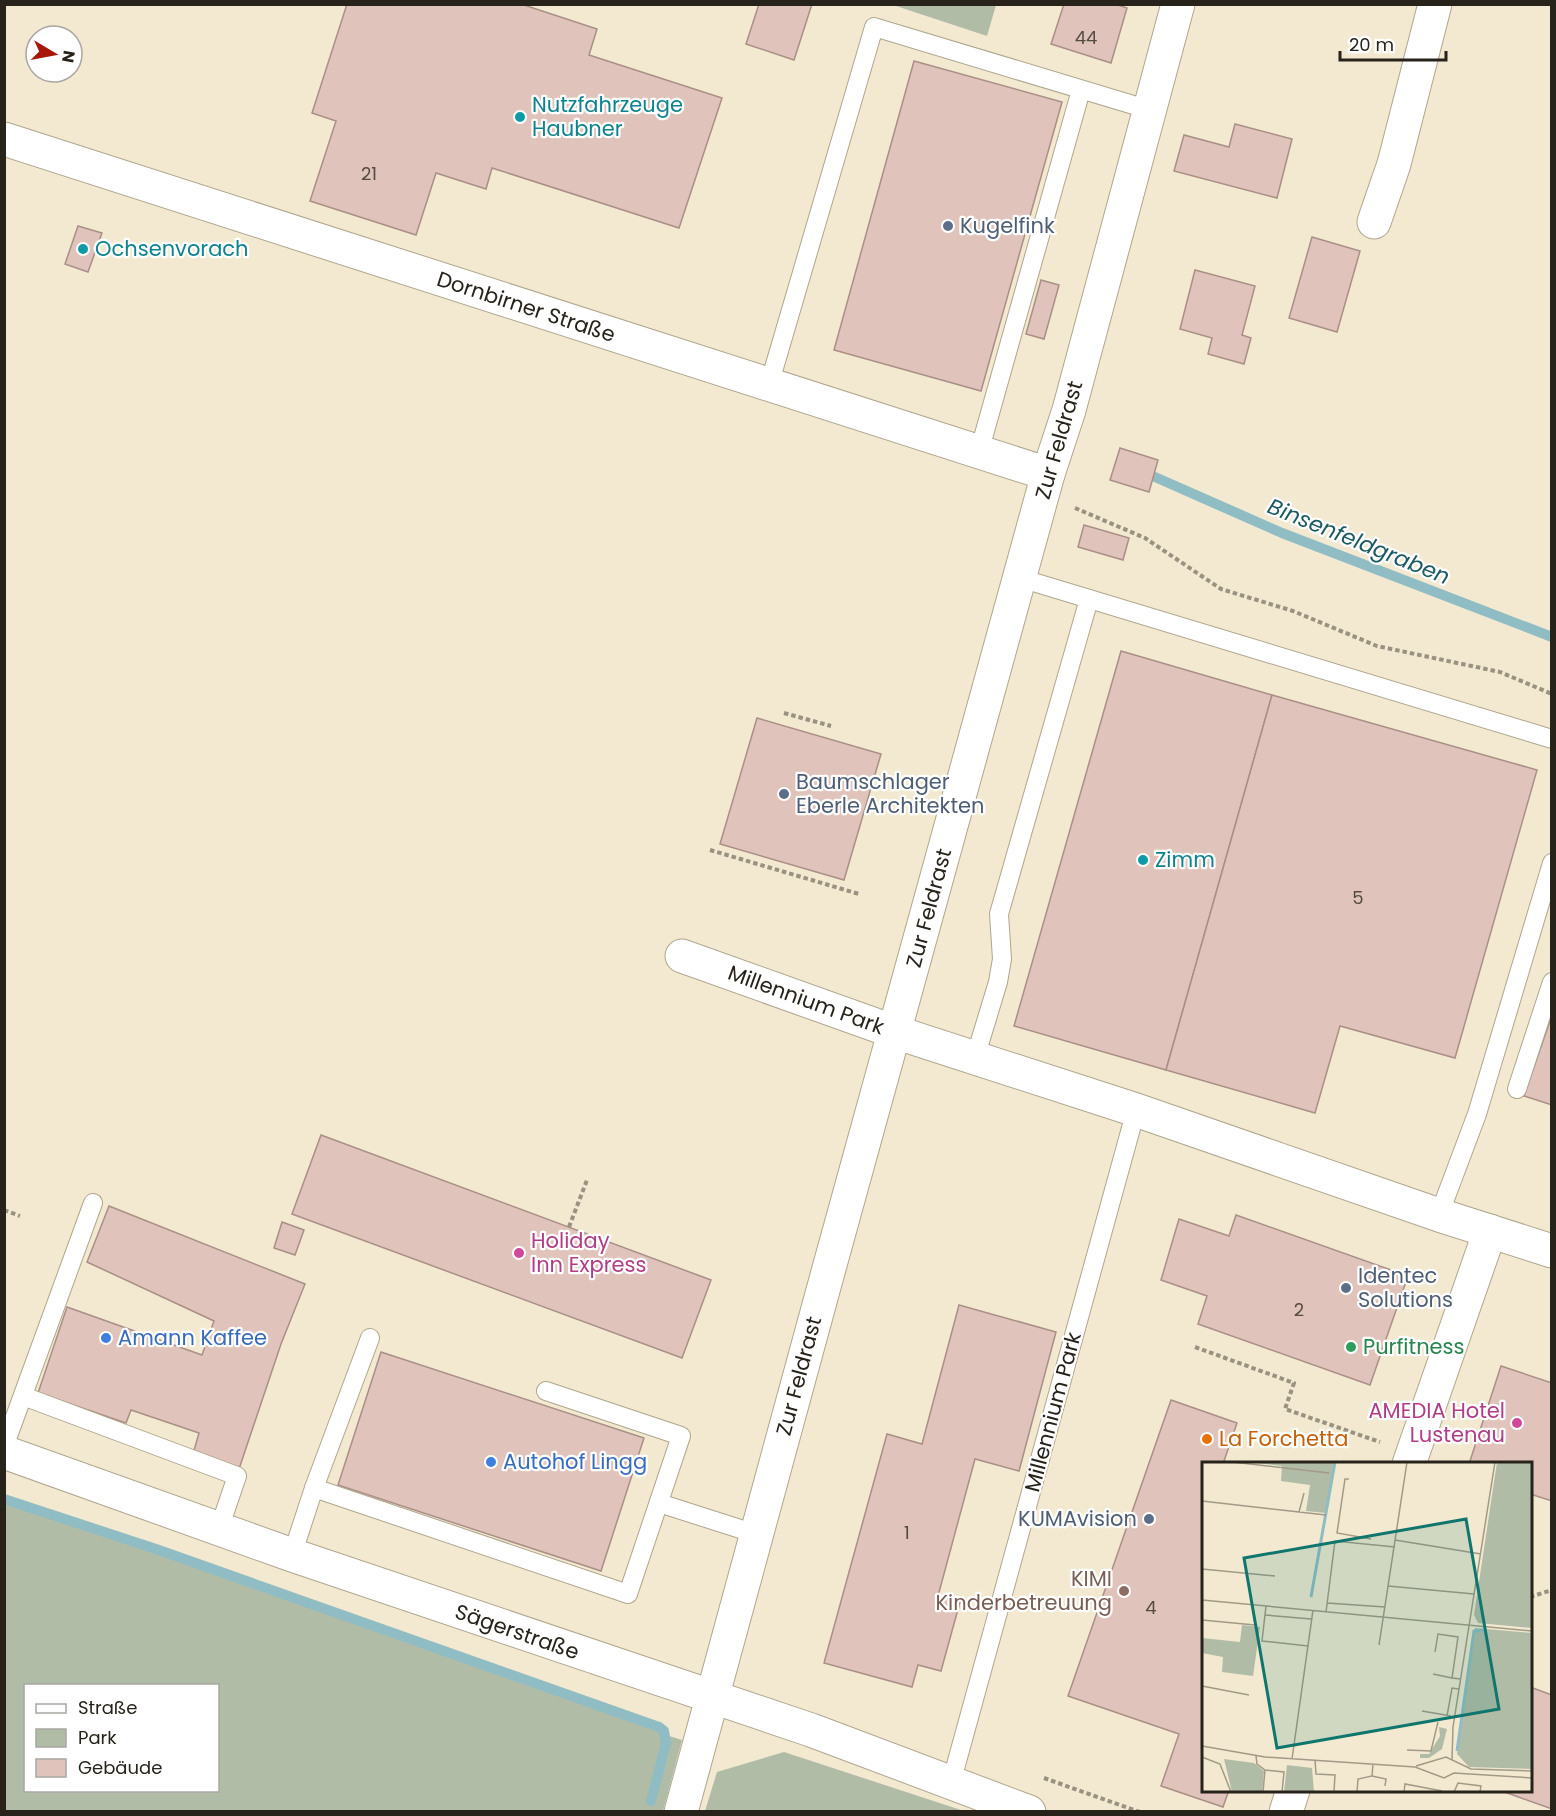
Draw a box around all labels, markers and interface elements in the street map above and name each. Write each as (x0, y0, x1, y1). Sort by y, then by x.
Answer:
north arrow (24, 24, 84, 84)
scale bar (1340, 24, 1446, 62)
house number: 44 (1075, 25, 1097, 50)
text: 20 m (1349, 32, 1394, 57)
text: N (56, 49, 81, 64)
place label: Nutzfahrzeuge Haubner (532, 90, 683, 143)
marker: Nutzfahrzeuge Haubner (513, 110, 527, 124)
house number: 21 (361, 161, 377, 186)
place label: Kugelfink (960, 211, 1055, 240)
marker: Kugelfink (941, 219, 955, 233)
place label: Ochsenvorach (95, 234, 249, 263)
marker: Ochsenvorach (76, 242, 90, 256)
street label: Dornbirner Straße (433, 264, 619, 349)
street label: Zur Feldrast (1028, 377, 1089, 502)
water label: Binsenfeldgraben (1263, 491, 1455, 592)
place label: Baumschlager Eberle Architekten (796, 767, 985, 820)
marker: Baumschlager Eberle Architekten (777, 787, 791, 801)
street label: Zur Feldrast (899, 845, 958, 970)
place label: Zimm (1155, 845, 1215, 874)
marker: Zimm (1136, 853, 1150, 867)
house number: 5 (1352, 885, 1364, 910)
street label: Millennium Park (724, 958, 889, 1041)
place label: Holiday Inn Express (531, 1226, 646, 1279)
marker: Holiday Inn Express (512, 1246, 526, 1260)
place label: Identec Solutions (1358, 1261, 1453, 1314)
marker: Identec Solutions (1339, 1281, 1353, 1295)
house number: 2 (1294, 1297, 1304, 1322)
street label: Zur Feldrast (769, 1313, 828, 1438)
place label: Amann Kaffee (118, 1323, 267, 1352)
street label: Millennium Park (1017, 1329, 1088, 1495)
marker: Amann Kaffee (99, 1331, 113, 1345)
place label: Purfitness (1363, 1332, 1465, 1361)
marker: Purfitness (1344, 1340, 1358, 1354)
place label: AMEDIA Hotel Lustenau (1368, 1396, 1505, 1449)
marker: AMEDIA Hotel Lustenau (1510, 1416, 1524, 1430)
place label: La Forchetta (1219, 1424, 1348, 1453)
marker: La Forchetta (1200, 1432, 1214, 1446)
place label: Autohof Lingg (503, 1447, 647, 1476)
marker: Autohof Lingg (484, 1455, 498, 1469)
inset map (1202, 1462, 1532, 1792)
place label: KUMAvision (1018, 1504, 1137, 1533)
marker: KUMAvision (1142, 1512, 1156, 1526)
house number: 1 (904, 1520, 910, 1545)
place label: KIMI Kinderbetreuung (936, 1564, 1112, 1617)
marker: KIMI Kinderbetreuung (1117, 1584, 1131, 1598)
house number: 4 (1145, 1595, 1157, 1620)
street label: Sägerstraße (451, 1597, 583, 1666)
legend (24, 1684, 219, 1792)
text: Straße (78, 1695, 137, 1720)
text: Park (78, 1725, 117, 1750)
text: Gebäude (78, 1755, 162, 1780)

